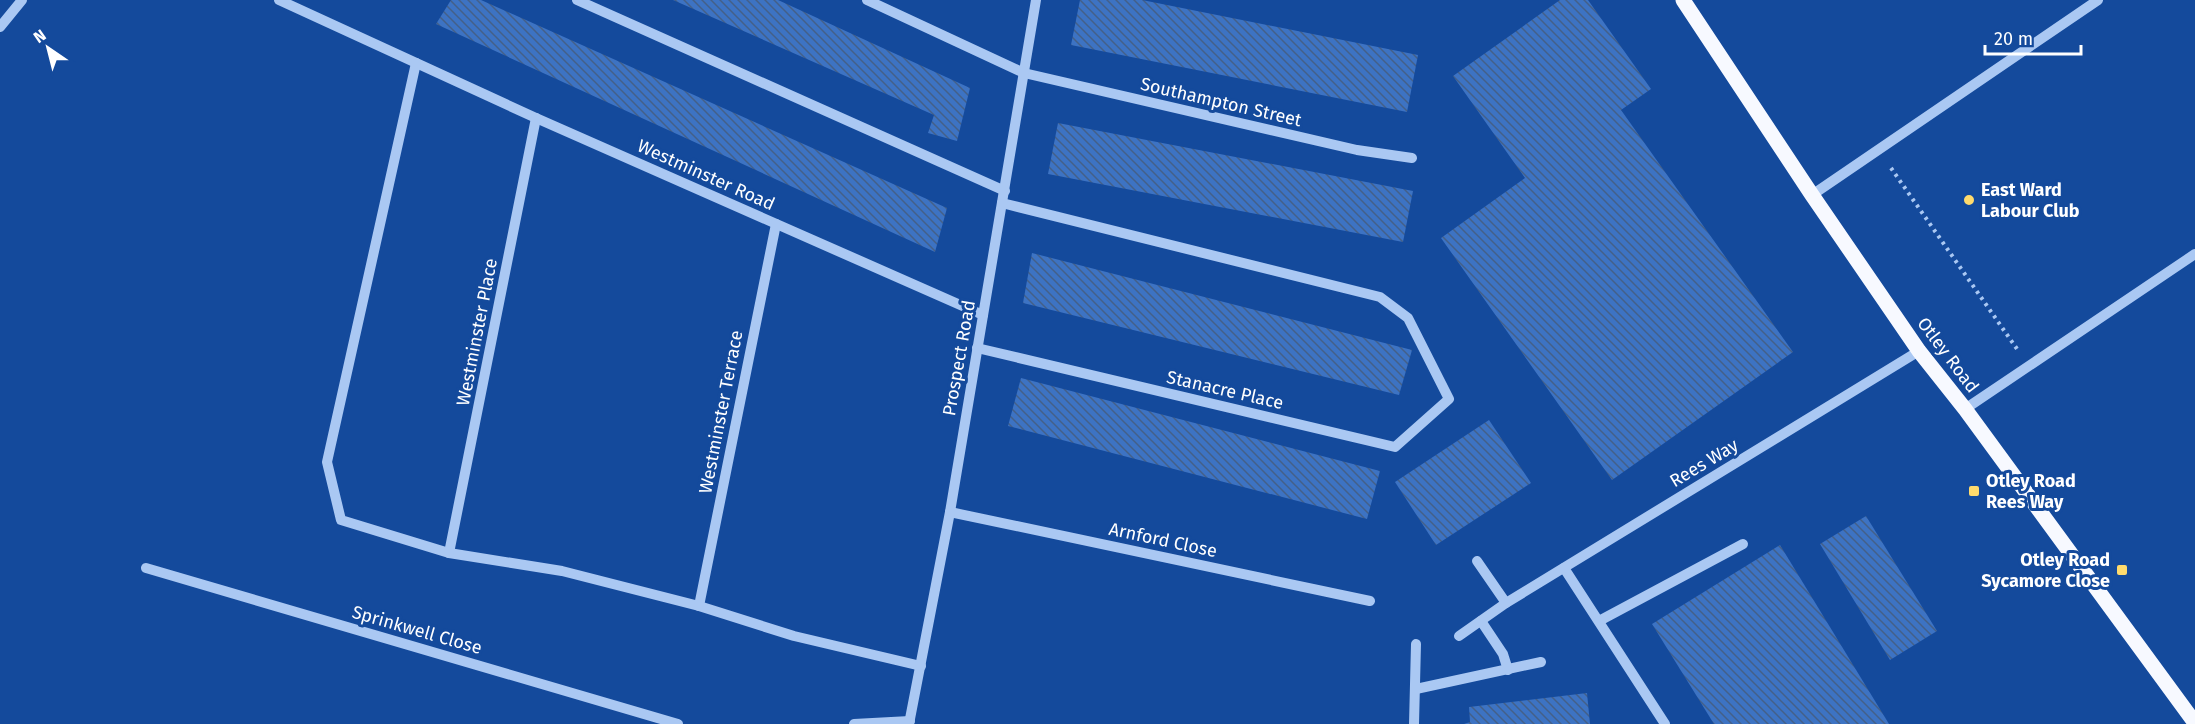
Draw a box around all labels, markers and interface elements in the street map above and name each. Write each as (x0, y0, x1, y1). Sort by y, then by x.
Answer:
north arrow (18, 18, 78, 78)
scale bar (1985, 18, 2081, 56)
text: N (30, 25, 49, 47)
text: 20 m (1994, 28, 2033, 50)
street label: Southampton Street (1138, 73, 1304, 131)
street label: Westminster Road (634, 135, 778, 215)
place label: East Ward Labour Club (1981, 179, 2080, 222)
marker: East Ward Labour Club (1962, 193, 1976, 207)
street label: Westminster Place (452, 256, 502, 408)
street label: Prospect Road (938, 298, 980, 418)
street label: Otley Road (1912, 313, 1984, 397)
street label: Westminster Terrace (694, 328, 748, 496)
street label: Stanacre Place (1164, 366, 1286, 414)
street label: Rees Way (1666, 434, 1742, 492)
place label: Otley Road Rees Way (1986, 470, 2076, 513)
marker: Otley Road Rees Way (1967, 484, 1981, 498)
street label: Arnford Close (1107, 518, 1219, 562)
place label: Otley Road Sycamore Close (1981, 549, 2110, 592)
marker: Otley Road Sycamore Close (2115, 563, 2129, 577)
street label: Sprinkwell Close (349, 601, 485, 659)

